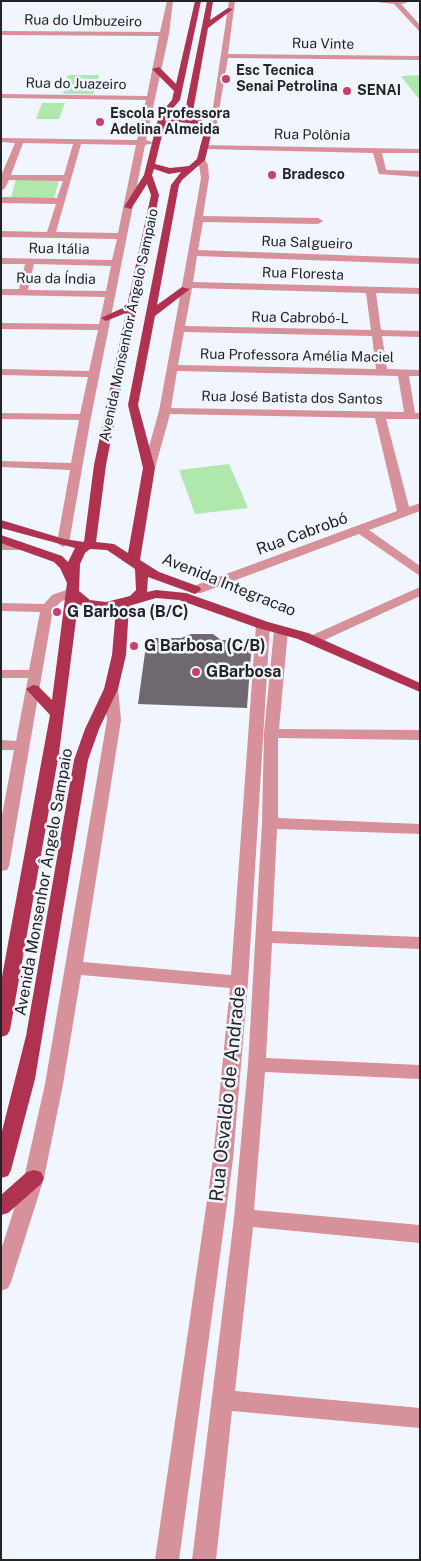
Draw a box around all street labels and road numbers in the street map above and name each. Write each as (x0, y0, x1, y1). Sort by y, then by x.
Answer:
street label: Rua do Umbuzeiro (24, 12, 142, 30)
street label: Rua Vinte (292, 35, 354, 53)
street label: Rua do Juazeiro (25, 75, 127, 93)
street label: Rua Polônia (274, 126, 350, 144)
street label: Avenida Monsenhor Ângelo Sampaio (96, 207, 162, 443)
street label: Rua Salgueiro (261, 233, 353, 253)
street label: Rua Itália (28, 240, 90, 258)
street label: Rua Floresta (262, 264, 344, 284)
street label: Rua da Índia (16, 270, 96, 288)
street label: Rua Cabrobó-L (251, 309, 349, 327)
street label: Rua Professora Amélia Maciel (200, 346, 394, 366)
street label: Rua José Batista dos Santos (201, 388, 383, 408)
street label: Rua Cabrobó (254, 509, 350, 559)
street label: Avenida Integracao (159, 549, 299, 621)
street label: Avenida Monsenhor Ângelo Sampaio (11, 747, 77, 1017)
street label: Rua Osvaldo de Andrade (205, 985, 251, 1203)

